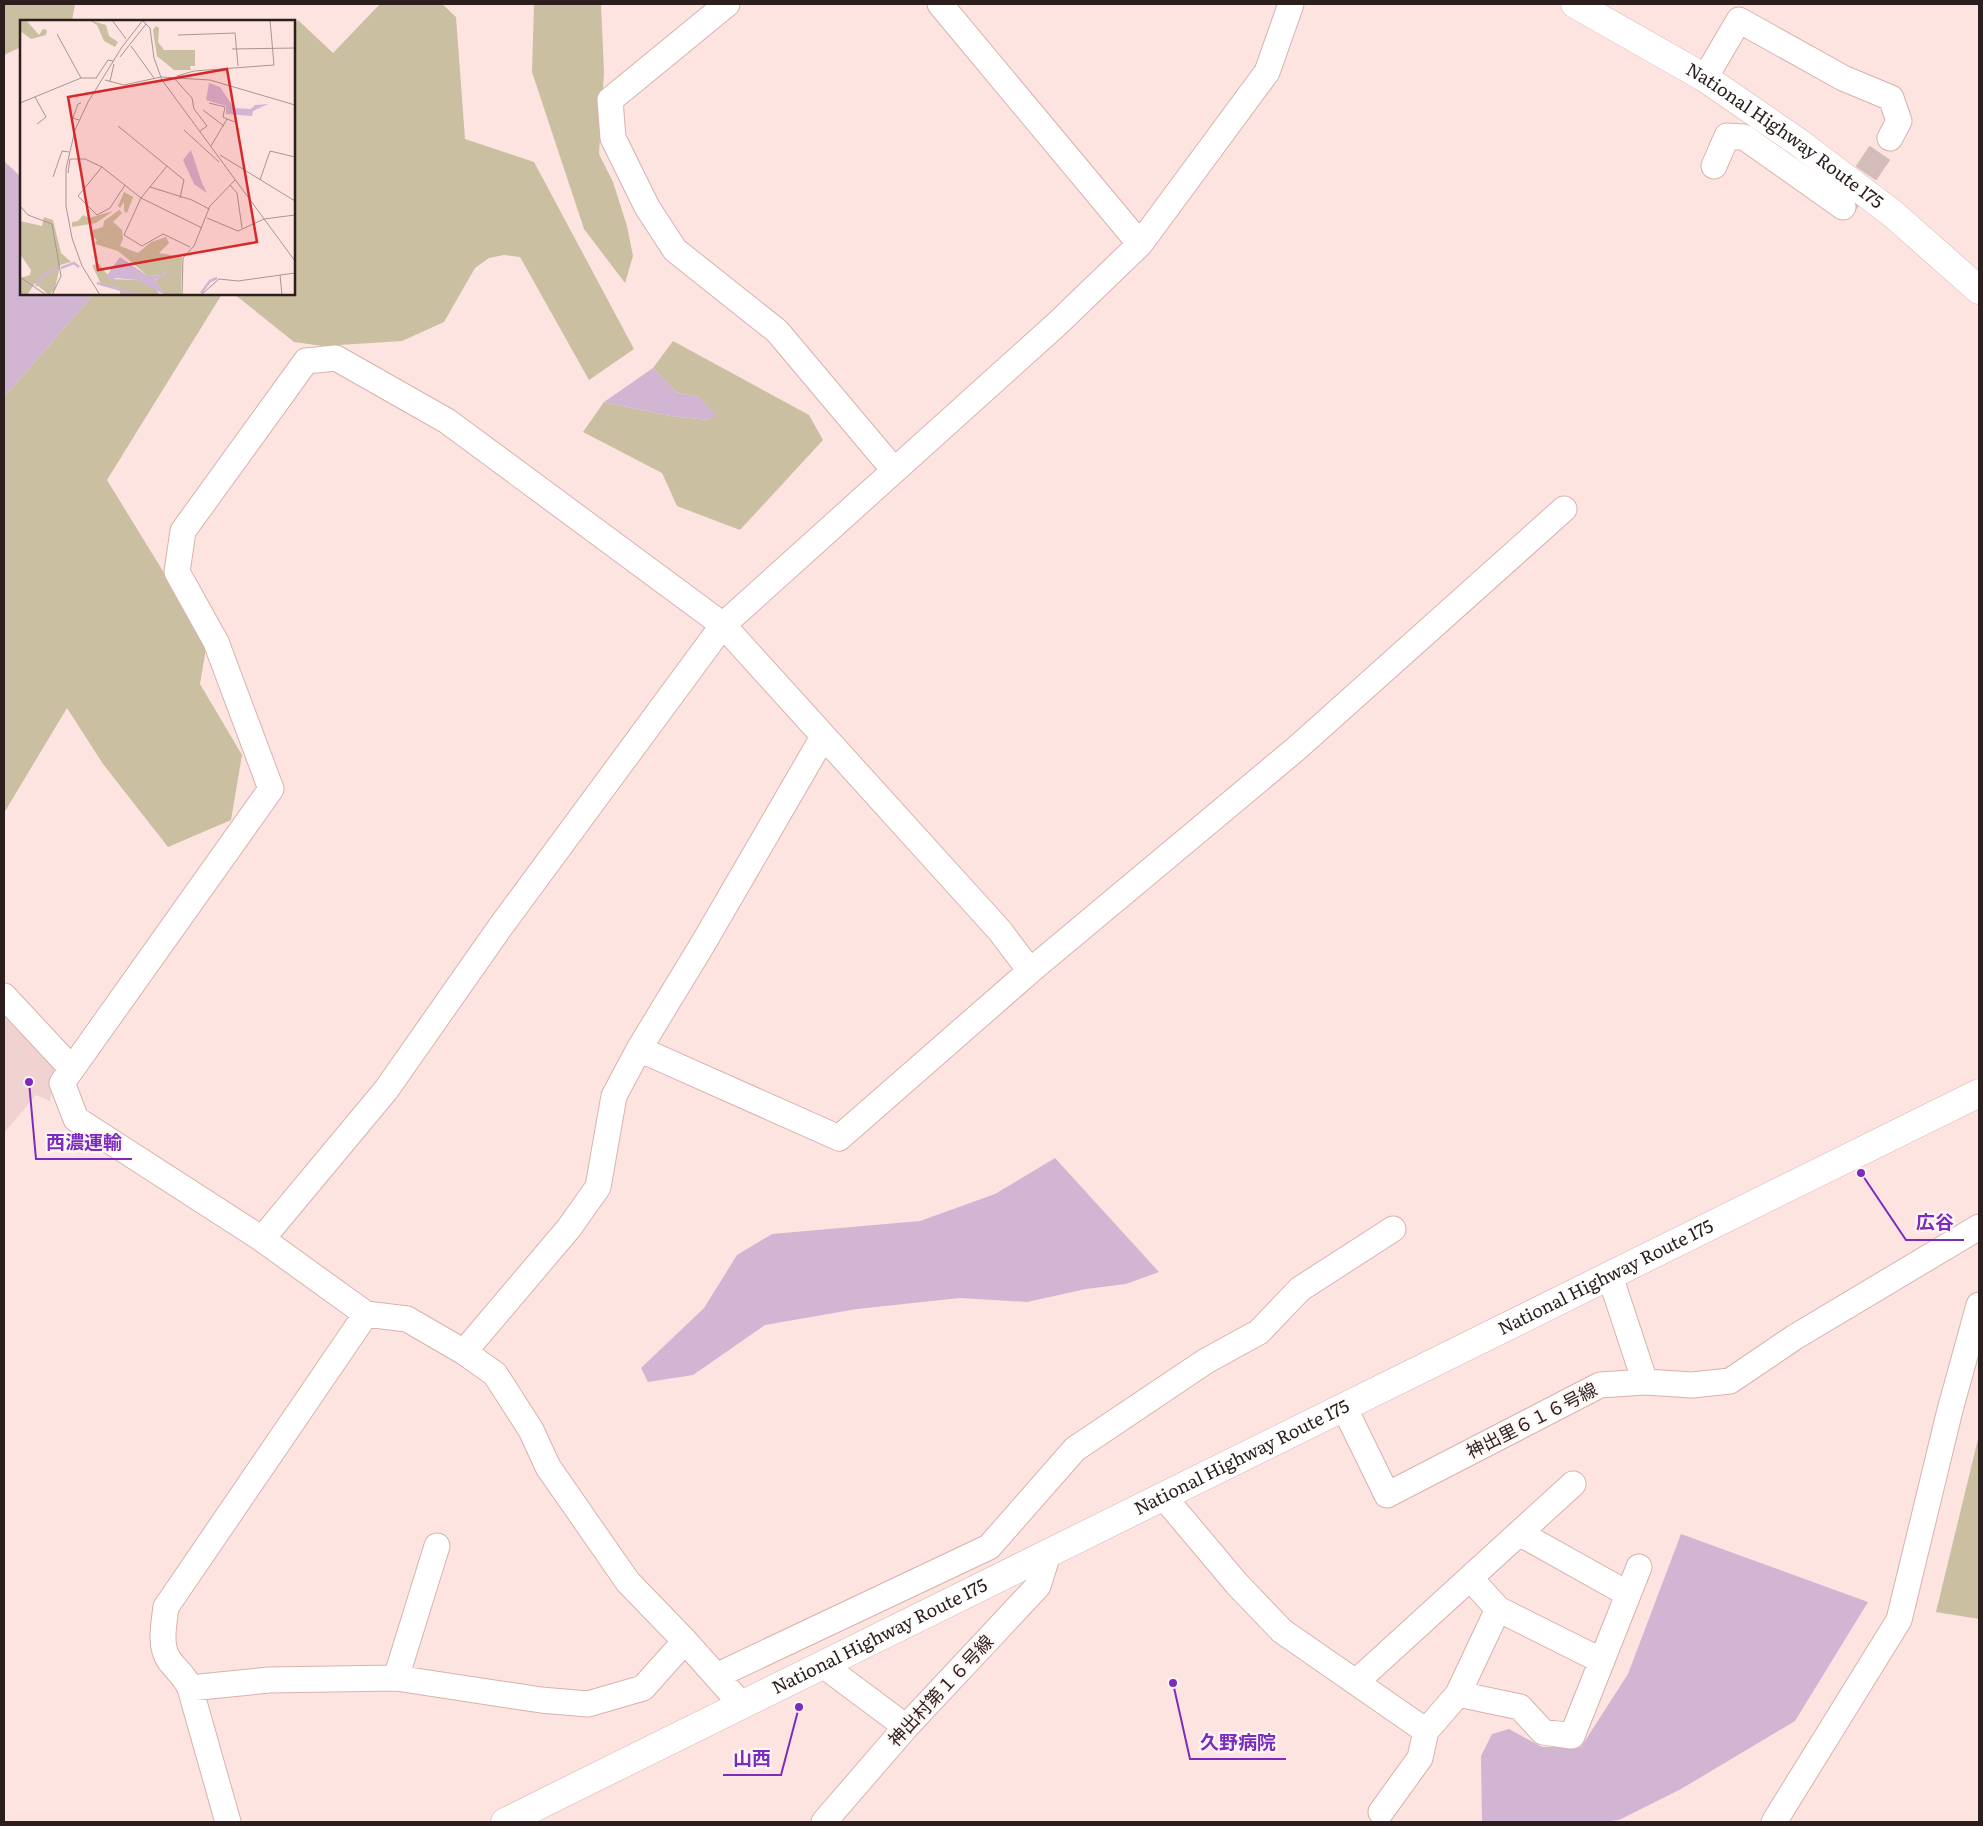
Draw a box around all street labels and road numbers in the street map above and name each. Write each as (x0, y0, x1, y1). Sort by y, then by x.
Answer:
street label: National Highway Route 175 (1682, 55, 1890, 214)
street label: National Highway Route 175 (1493, 1212, 1717, 1341)
street label: 神出里６１６号線 (1461, 1375, 1602, 1464)
street label: National Highway Route 175 (1129, 1392, 1353, 1521)
street label: National Highway Route 175 (767, 1571, 991, 1700)
street label: 神出村第１６号線 (881, 1628, 999, 1752)

